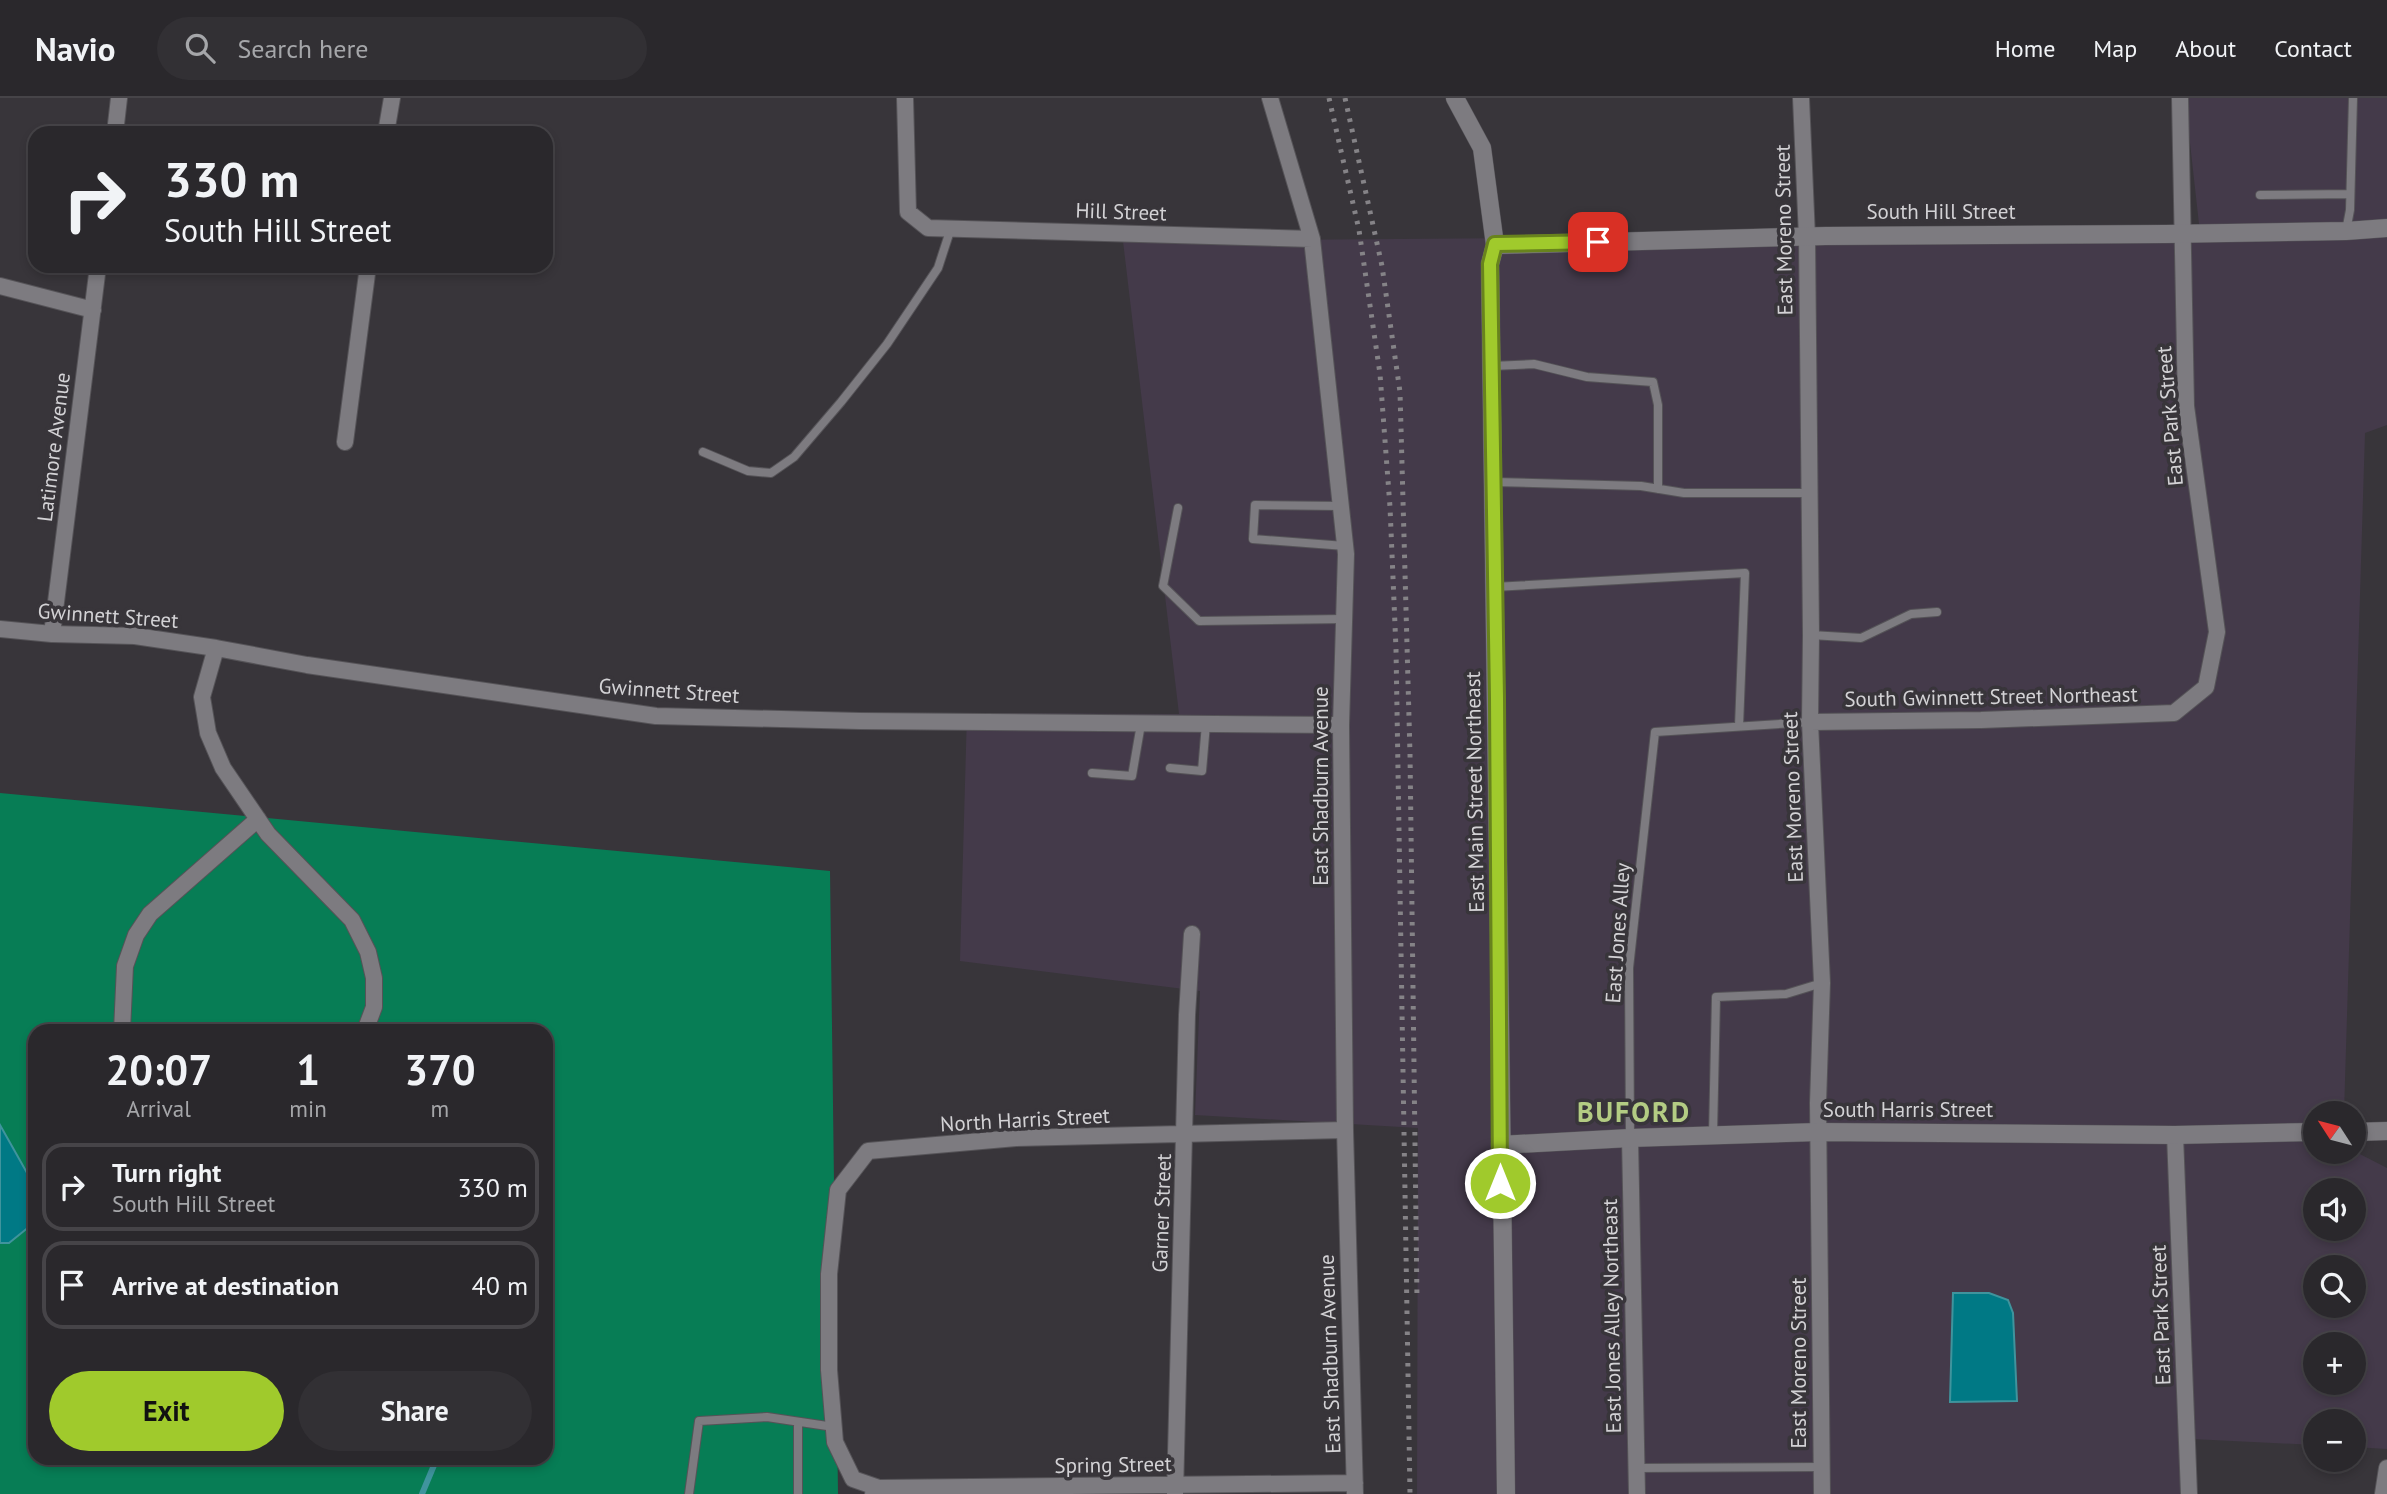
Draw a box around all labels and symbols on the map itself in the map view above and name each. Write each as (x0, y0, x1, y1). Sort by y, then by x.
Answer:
street label: East Moreno Street (1769, 144, 1798, 316)
street label: Hill Street (1075, 196, 1167, 227)
street label: South Hill Street (1866, 198, 2016, 225)
pin (1568, 212, 1628, 272)
street label: East Park Street (2150, 345, 2189, 487)
street label: Latimore Avenue (31, 371, 76, 523)
street label: Gwinnett Street (37, 597, 179, 634)
street label: East Main Street Northeast (1459, 671, 1490, 913)
street label: Gwinnett Street (598, 672, 740, 709)
street label: South Gwinnett Street Northeast (1844, 680, 2138, 713)
street label: East Shadburn Avenue (1307, 686, 1334, 886)
street label: East Moreno Street (1776, 711, 1809, 883)
street label: East Jones Alley (1599, 861, 1636, 1004)
district label: BUFORD (1577, 1093, 1691, 1130)
street label: South Harris Street (1823, 1096, 1993, 1123)
north arrow (2303, 1101, 2366, 1164)
street label: North Harris Street (939, 1102, 1111, 1137)
position arrow (1463, 1146, 1537, 1220)
street label: Garner Street (1146, 1153, 1177, 1273)
street label: East Jones Alley Northeast (1596, 1198, 1627, 1434)
street label: East Park Street (2145, 1244, 2176, 1386)
street label: East Shadburn Avenue (1313, 1254, 1346, 1454)
street label: East Moreno Street (1785, 1278, 1812, 1448)
street label: Spring Street (1054, 1450, 1172, 1479)

